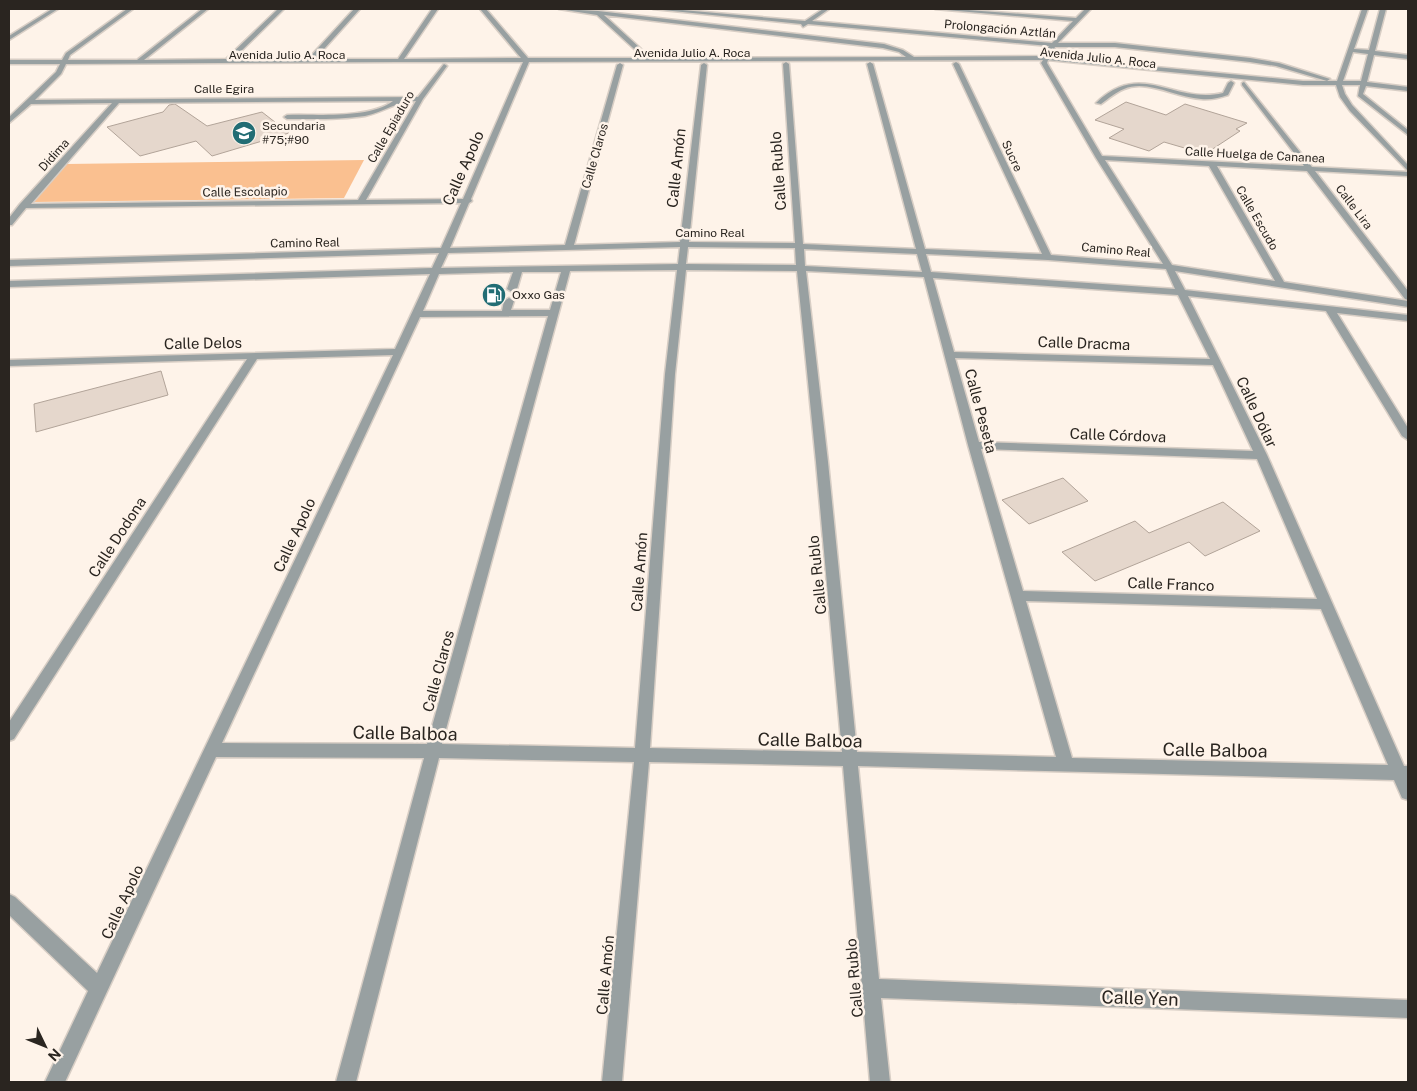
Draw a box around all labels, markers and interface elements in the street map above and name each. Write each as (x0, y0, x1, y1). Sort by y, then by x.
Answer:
street label: Prolongación Aztlán (944, 17, 1057, 41)
street label: Avenida Julio A. Roca (1039, 45, 1157, 71)
street label: Avenida Julio A. Roca (634, 46, 750, 60)
street label: Avenida Julio A. Roca (229, 48, 345, 62)
street label: Calle Egira (194, 82, 254, 96)
street label: Calle Epiaduro (365, 88, 417, 166)
place label: Secundaria #75;#90 (262, 119, 325, 147)
school or university icon: Secundaria #75;#90 (231, 120, 257, 146)
street label: Calle Claros (579, 122, 611, 190)
street label: Calle Amón (663, 127, 689, 209)
street label: Calle Apolo (439, 128, 487, 208)
street label: Calle Rublo (767, 131, 789, 211)
street label: Didima (36, 136, 72, 174)
street label: Sucre (999, 138, 1025, 174)
street label: Calle Huelga de Cananea (1185, 144, 1325, 166)
street label: Calle Lira (1333, 182, 1375, 232)
street label: Calle Escudo (1233, 183, 1281, 253)
street label: Calle Escolapio (202, 184, 288, 200)
street label: Camino Real (675, 226, 745, 240)
street label: Camino Real (270, 235, 340, 251)
street label: Camino Real (1081, 240, 1152, 260)
fuel station icon: Oxxo Gas (481, 282, 507, 308)
place label: Oxxo Gas (512, 288, 565, 302)
street label: Calle Dracma (1037, 333, 1131, 353)
street label: Calle Delos (164, 334, 242, 352)
street label: Calle Peseta (962, 367, 1000, 455)
street label: Calle Dólar (1233, 374, 1281, 450)
street label: Calle Córdova (1069, 425, 1167, 445)
street label: Calle Dodona (85, 494, 149, 580)
street label: Calle Apolo (269, 495, 319, 575)
street label: Calle Amón (628, 532, 650, 612)
street label: Calle Rublo (804, 535, 830, 615)
street label: Calle Franco (1127, 574, 1215, 594)
street label: Calle Claros (419, 628, 457, 714)
street label: Calle Balboa (352, 722, 458, 744)
street label: Calle Balboa (757, 729, 863, 751)
street label: Calle Balboa (1162, 739, 1268, 761)
street label: Calle Apolo (97, 862, 147, 942)
street label: Calle Amón (593, 934, 617, 1016)
street label: Calle Rublo (842, 938, 866, 1018)
street label: Calle Yen (1101, 986, 1179, 1010)
north arrow (20, 1021, 70, 1071)
text: N (45, 1045, 64, 1064)

